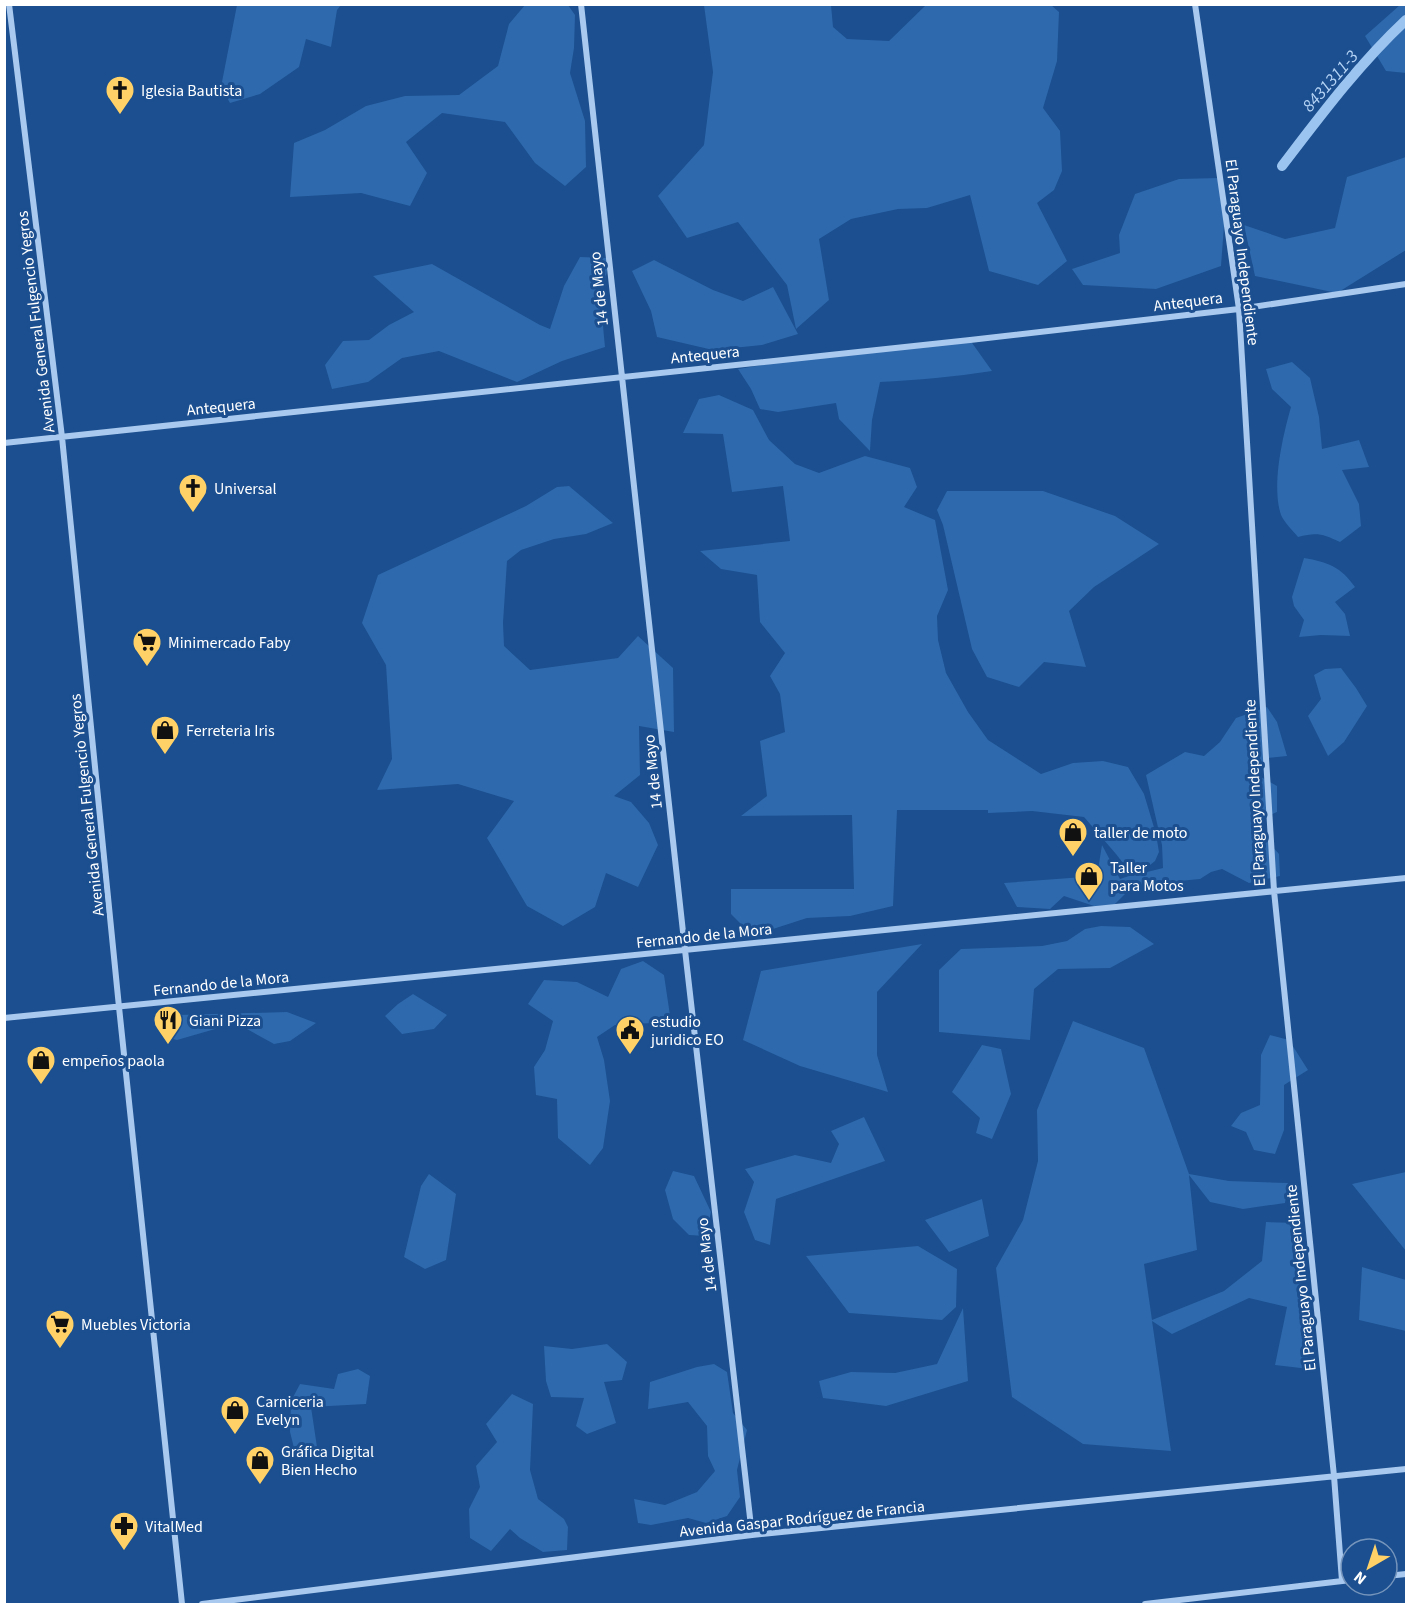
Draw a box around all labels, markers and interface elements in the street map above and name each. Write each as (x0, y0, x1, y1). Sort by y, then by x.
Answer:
water label: 8431311-3 (1297, 45, 1364, 118)
church icon: Iglesia Bautista (104, 74, 136, 116)
place label: Iglesia Bautista (141, 80, 242, 102)
street label: El Paraguayo Independiente (1220, 158, 1264, 347)
street label: Avenida General Fulgencio Yegros (11, 209, 61, 434)
street label: 14 de Mayo (584, 250, 614, 327)
street label: Antequera (1152, 287, 1224, 317)
street label: Antequera (669, 340, 741, 370)
street label: Antequera (185, 392, 257, 422)
church icon: Universal (177, 472, 209, 514)
place label: Universal (214, 478, 277, 500)
supermarket icon: Minimercado Faby (131, 626, 163, 668)
place label: Minimercado Faby (168, 632, 291, 654)
street label: Avenida General Fulgencio Yegros (64, 692, 110, 917)
street label: El Paraguayo Independiente (1239, 699, 1271, 887)
shop icon: Ferreteria Iris (149, 714, 181, 756)
place label: Ferreteria Iris (186, 720, 275, 742)
street label: 14 de Mayo (638, 733, 668, 810)
shop icon: taller de moto (1057, 816, 1089, 858)
place label: taller de moto (1094, 822, 1188, 844)
place label: Taller para Motos (1110, 857, 1184, 897)
shop icon: Taller para Motos (1073, 860, 1105, 902)
street label: Fernando de la Mora (635, 918, 773, 954)
street label: Fernando de la Mora (152, 966, 290, 1002)
restaurant icon: Giani Pizza (152, 1004, 184, 1046)
place label: Giani Pizza (189, 1010, 261, 1032)
place label: estudio juridico EO (650, 1011, 724, 1051)
public building icon: estudio juridico EO (614, 1014, 646, 1056)
shop icon: empeños paola (25, 1044, 57, 1086)
place label: empeños paola (62, 1050, 165, 1072)
street label: El Paraguayo Independiente (1280, 1183, 1322, 1372)
street label: 14 de Mayo (692, 1216, 722, 1293)
supermarket icon: Muebles Victoria (44, 1308, 76, 1350)
place label: Muebles Victoria (81, 1314, 191, 1336)
place label: Carniceria Evelyn (256, 1391, 324, 1431)
shop icon: Carniceria Evelyn (219, 1394, 251, 1436)
place label: Gráfica Digital Bien Hecho (281, 1441, 374, 1481)
shop icon: Gráfica Digital Bien Hecho (244, 1444, 276, 1486)
street label: Avenida Gaspar Rodríguez de Francia (678, 1495, 926, 1543)
pharmacy icon: VitalMed (108, 1510, 140, 1552)
place label: VitalMed (145, 1516, 203, 1538)
north arrow (1339, 1537, 1399, 1597)
text: N (1349, 1566, 1371, 1590)

